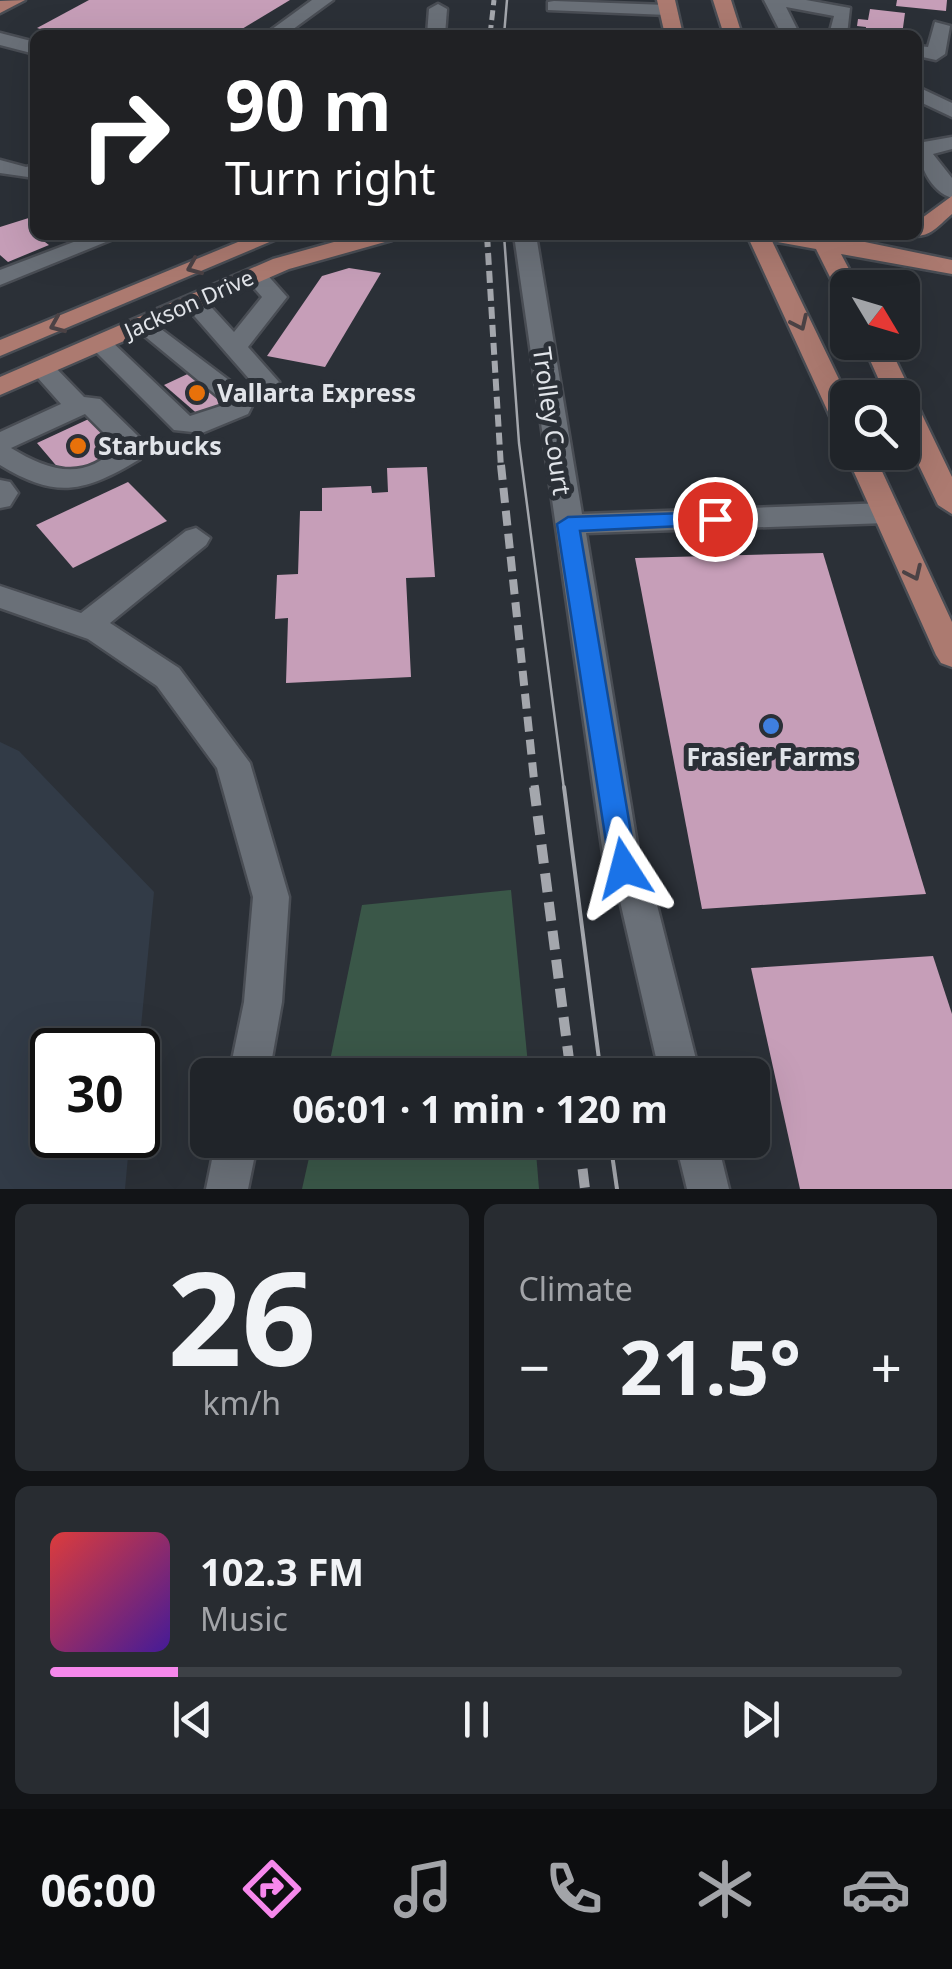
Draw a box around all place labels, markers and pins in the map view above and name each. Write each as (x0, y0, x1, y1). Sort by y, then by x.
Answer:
place label: Vallarta Express (217, 375, 416, 409)
marker: Vallarta Express (186, 382, 208, 404)
place label: Starbucks (98, 428, 222, 462)
marker: Starbucks (67, 435, 89, 457)
pin (673, 477, 758, 562)
marker: Frasier Farms (760, 715, 782, 737)
place label: Frasier Farms (687, 739, 855, 773)

